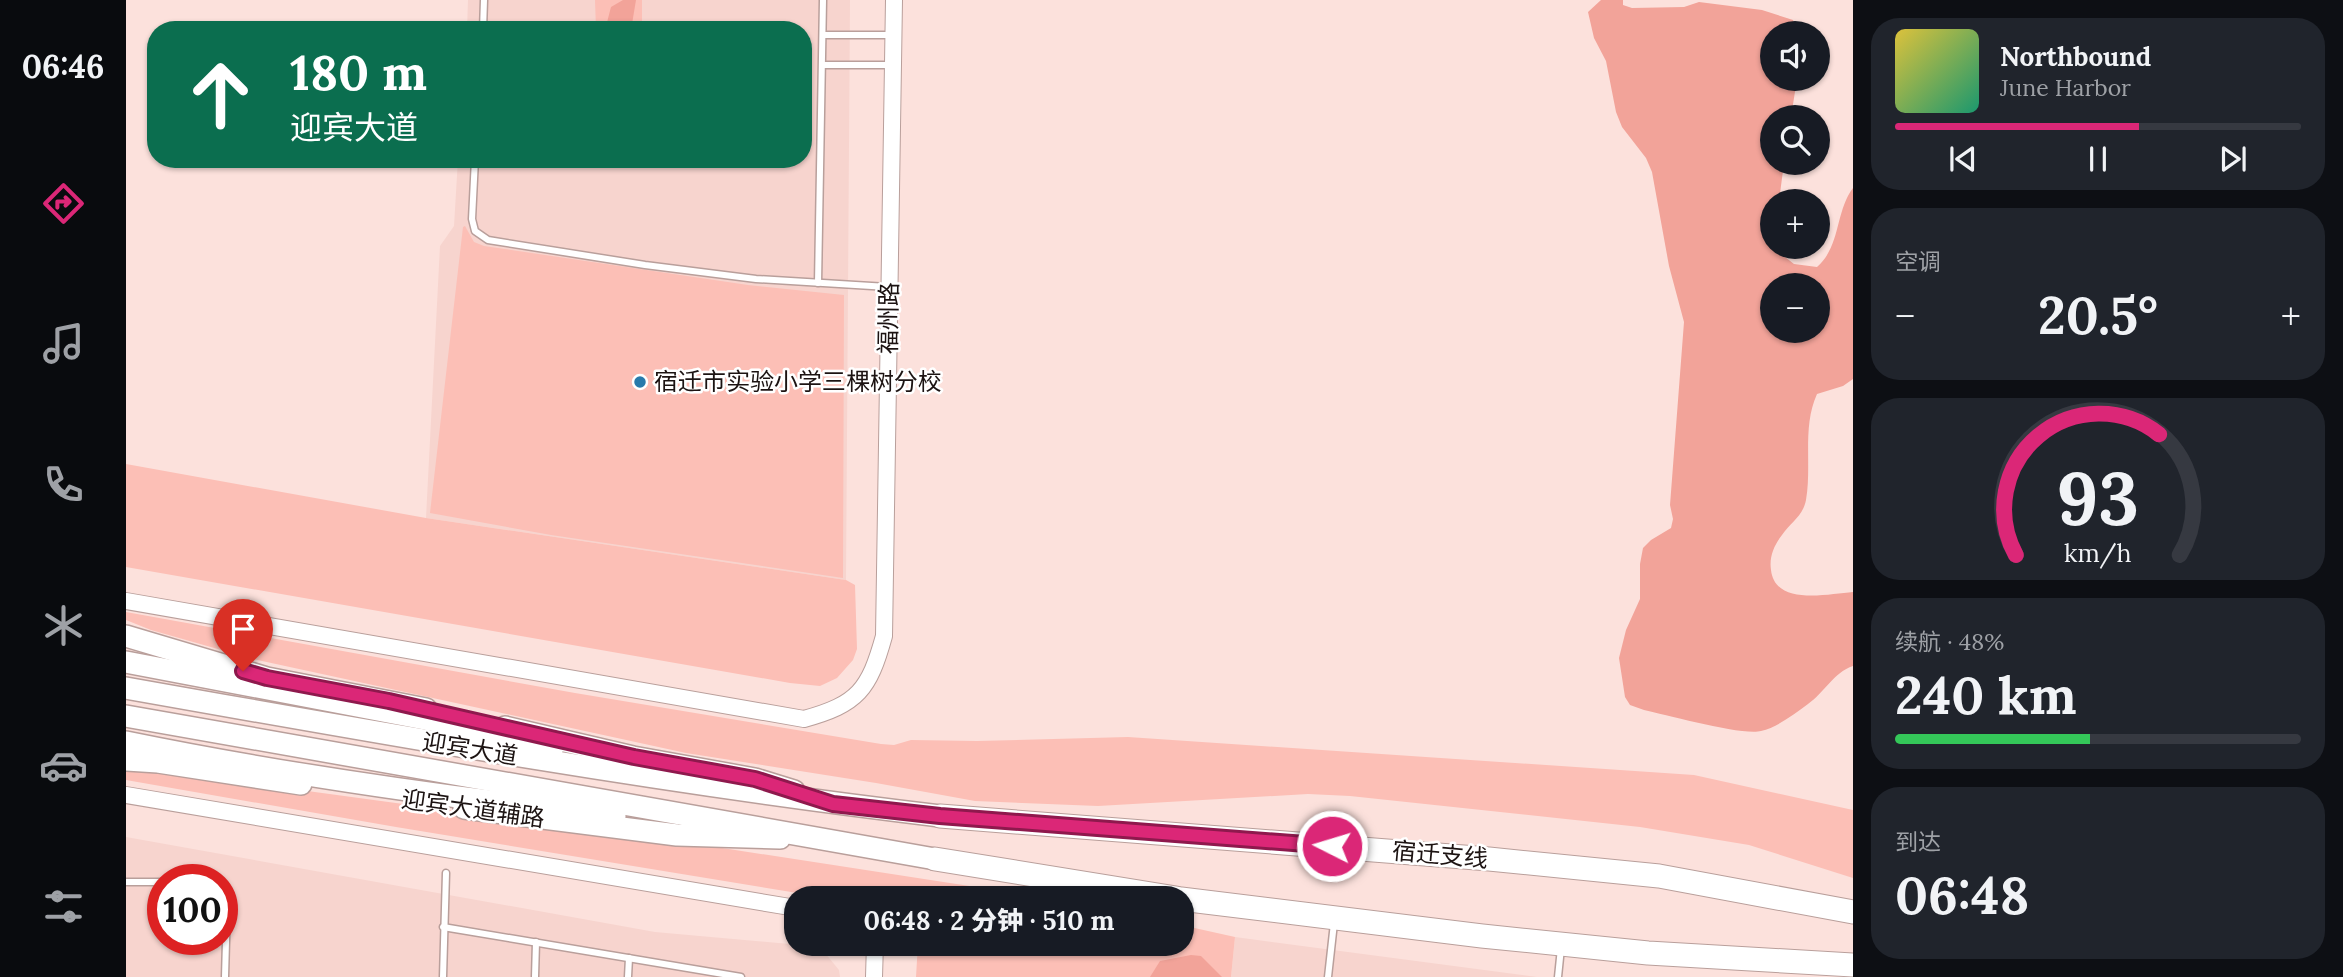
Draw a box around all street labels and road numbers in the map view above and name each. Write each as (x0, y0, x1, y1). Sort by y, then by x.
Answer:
street label: 福州路 (872, 282, 905, 354)
street label: 迎宾大道 (420, 726, 520, 771)
street label: 迎宾大道辅路 (400, 783, 547, 834)
street label: 宿迁支线 (1391, 835, 1489, 874)

